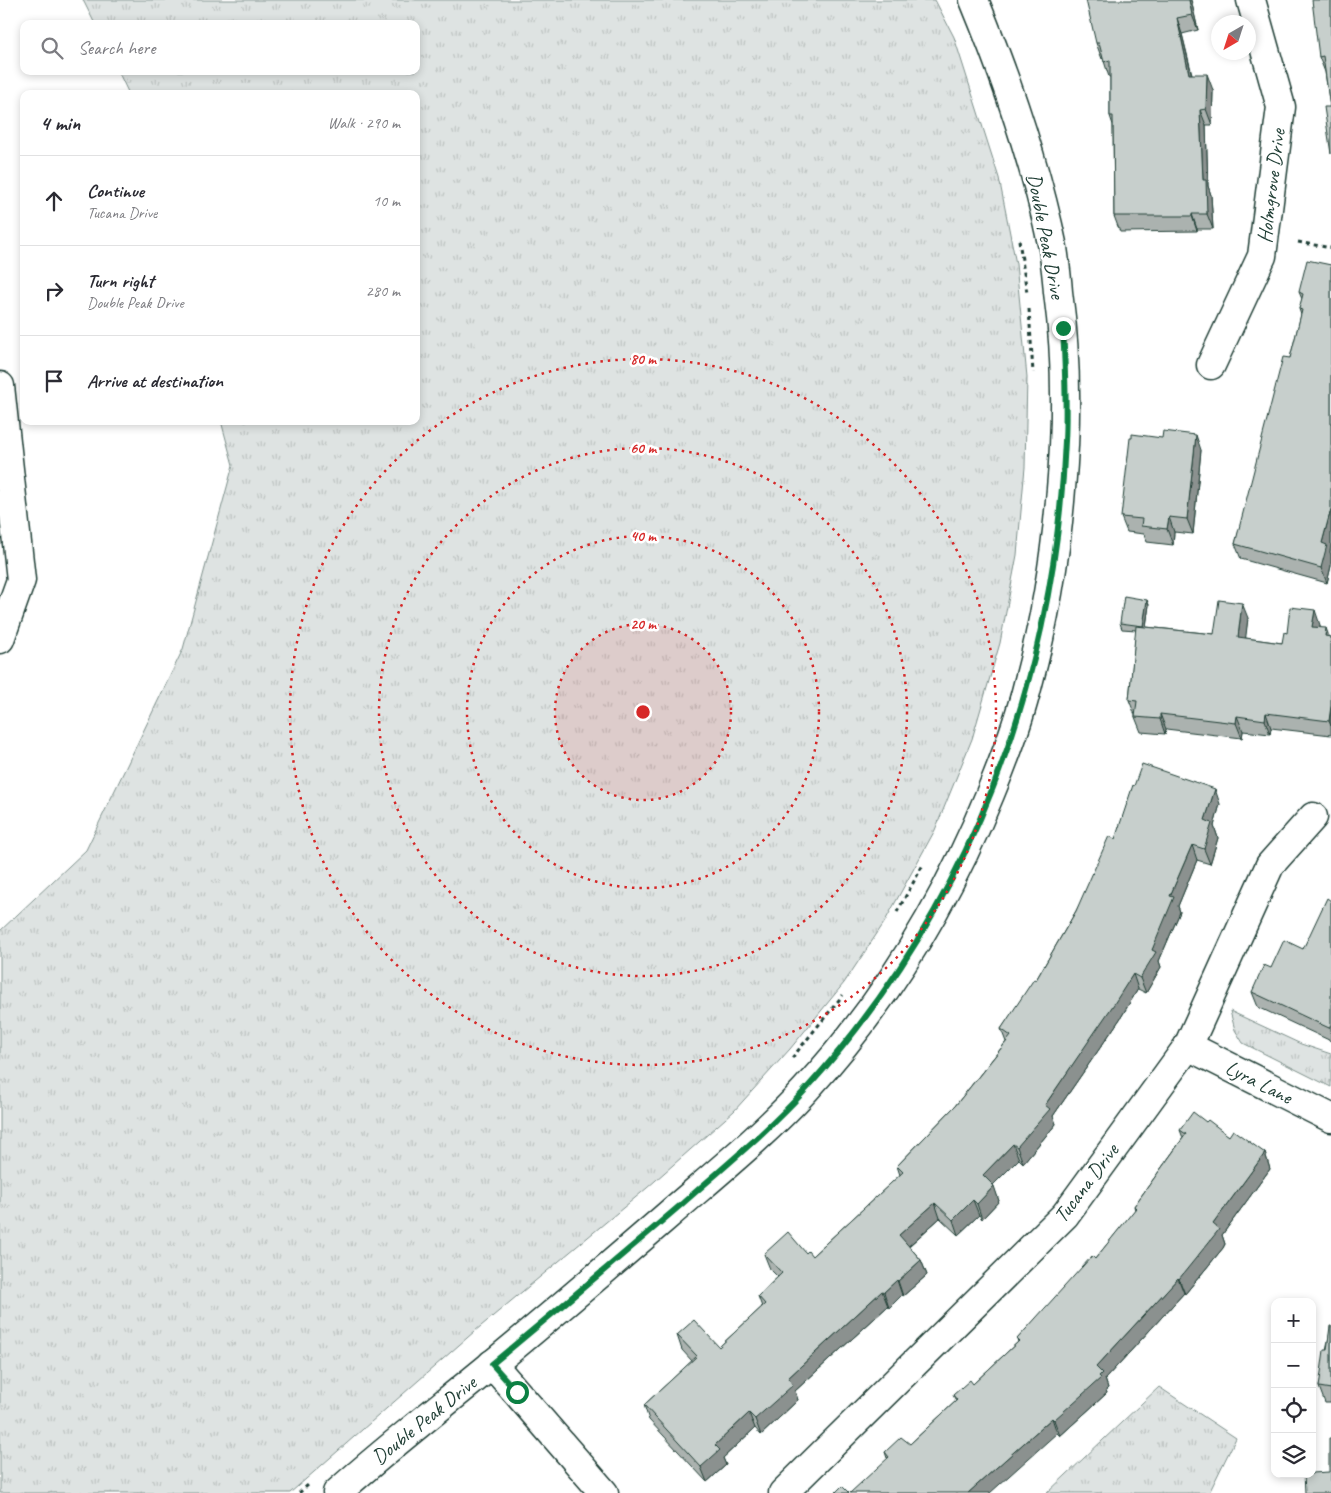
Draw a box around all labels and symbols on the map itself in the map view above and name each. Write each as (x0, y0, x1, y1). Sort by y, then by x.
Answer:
north arrow (1211, 15, 1256, 60)
street label: Holmgrove Drive (1251, 126, 1291, 244)
street label: Double Peak Drive (1021, 171, 1071, 303)
route end (1052, 317, 1075, 340)
text: 80 m (630, 350, 657, 369)
text: 60 m (630, 439, 657, 458)
text: 40 m (630, 527, 657, 546)
text: 20 m (630, 615, 657, 634)
centre of rings (634, 703, 652, 721)
street label: Lyra Lane (1221, 1054, 1298, 1110)
street label: Tucana Drive (1048, 1137, 1125, 1228)
street label: Double Peak Drive (367, 1369, 483, 1470)
route start (506, 1381, 529, 1404)

